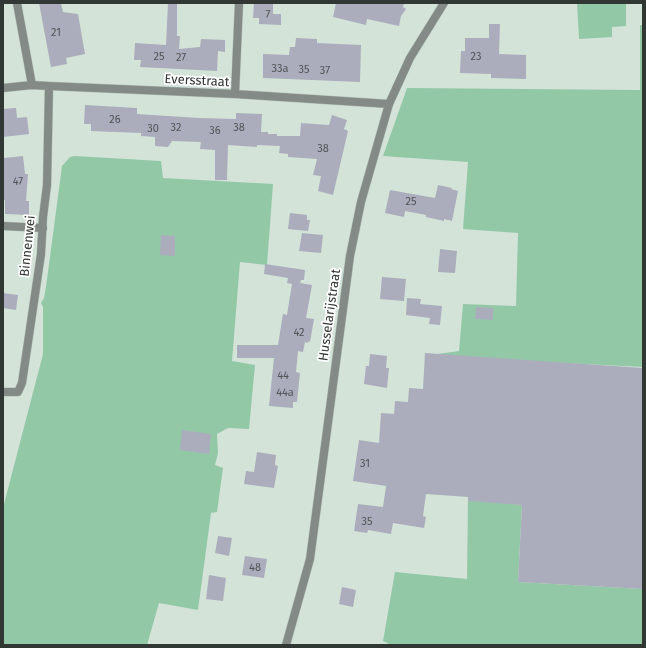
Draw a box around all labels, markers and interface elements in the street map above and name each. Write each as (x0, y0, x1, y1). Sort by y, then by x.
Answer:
house number: 7 (266, 8, 270, 22)
house number: 21 (51, 26, 61, 40)
house number: 25 (154, 50, 164, 64)
house number: 23 (471, 50, 481, 64)
house number: 27 (176, 51, 186, 65)
house number: 33a (272, 62, 288, 76)
house number: 35 (299, 63, 309, 77)
house number: 37 (320, 64, 330, 78)
street label: Eversstraat (164, 72, 230, 90)
house number: 26 (109, 113, 121, 127)
house number: 32 (171, 121, 181, 135)
house number: 38 (233, 121, 245, 135)
house number: 30 (147, 122, 159, 136)
house number: 36 (209, 124, 221, 138)
house number: 38 (317, 142, 329, 156)
house number: 47 (13, 175, 23, 189)
house number: 25 (406, 195, 416, 209)
street label: Binnenwei (17, 215, 39, 277)
street label: Husselarijstraat (316, 268, 344, 362)
house number: 42 (293, 326, 305, 340)
house number: 44 (277, 369, 289, 383)
house number: 44a (276, 386, 294, 400)
house number: 31 (360, 457, 370, 471)
house number: 35 (362, 515, 372, 529)
house number: 48 (249, 561, 261, 575)

